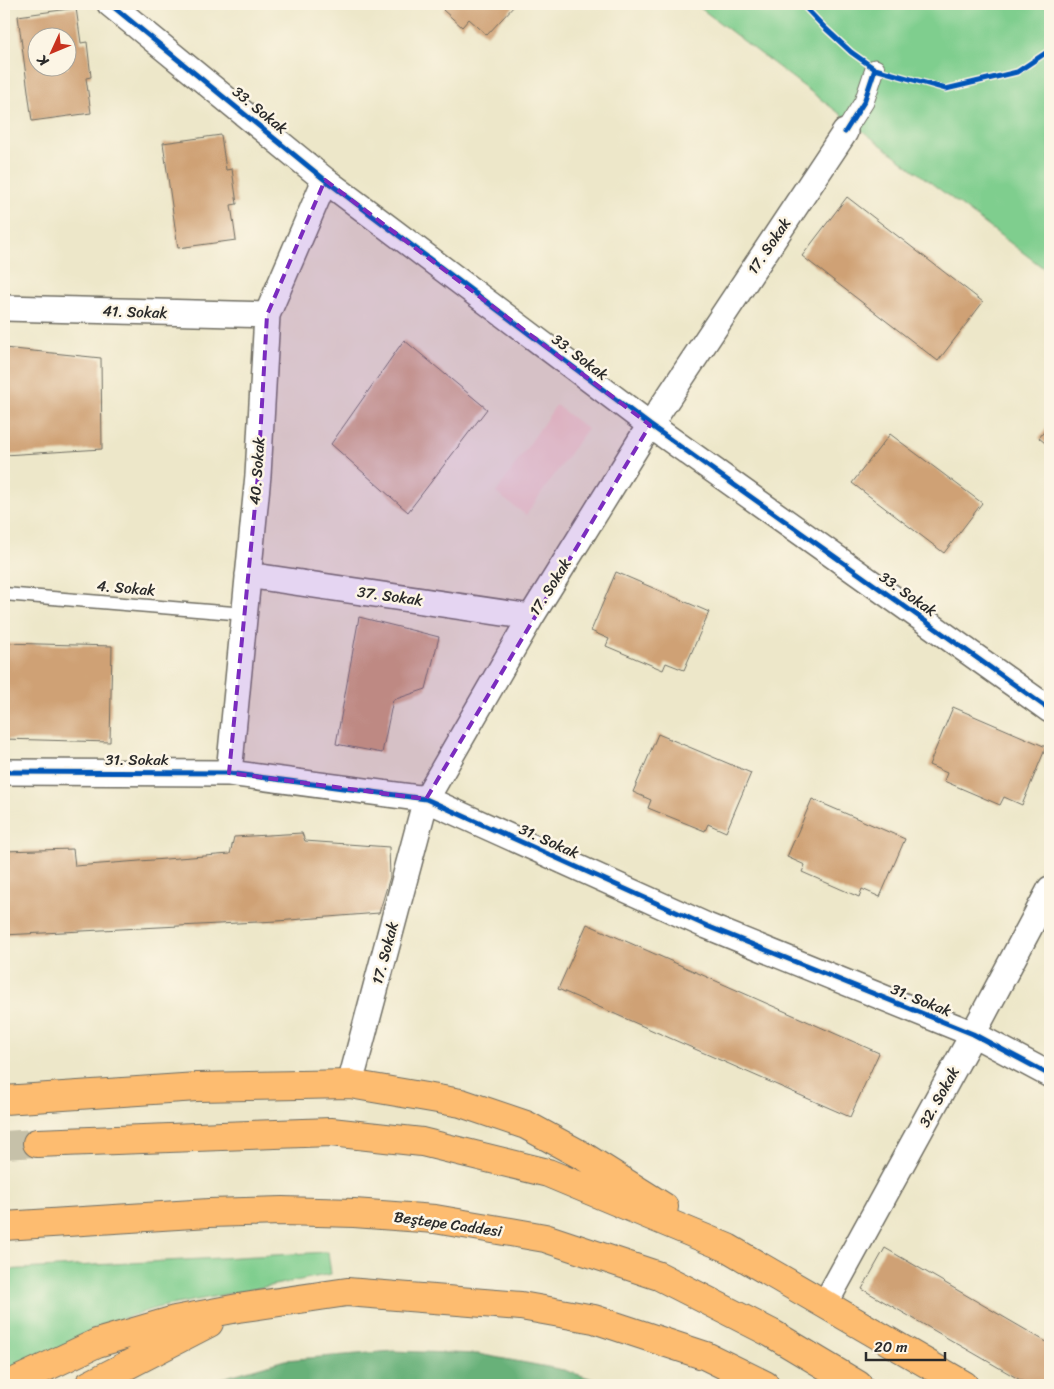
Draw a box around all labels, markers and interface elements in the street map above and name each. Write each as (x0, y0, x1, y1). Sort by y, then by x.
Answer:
north arrow (28, 28, 78, 78)
text: K (30, 48, 56, 73)
street label: 33. Sokak (226, 79, 294, 141)
street label: 17. Sokak (740, 212, 798, 280)
street label: 41. Sokak (102, 298, 168, 326)
street label: 33. Sokak (546, 327, 614, 387)
street label: 40. Sokak (242, 436, 272, 506)
street label: 17. Sokak (522, 553, 578, 621)
street label: 33. Sokak (874, 565, 942, 623)
street label: 4. Sokak (96, 573, 156, 603)
street label: 37. Sokak (356, 579, 424, 613)
street label: 31. Sokak (105, 747, 169, 773)
street label: 31. Sokak (515, 816, 583, 866)
street label: 17. Sokak (364, 919, 406, 987)
street label: 31. Sokak (887, 976, 955, 1024)
street label: 32. Sokak (912, 1062, 966, 1132)
street label: Beştepe Caddesi (392, 1204, 505, 1245)
scale bar (866, 1329, 945, 1361)
text: 20 m (874, 1334, 908, 1360)

